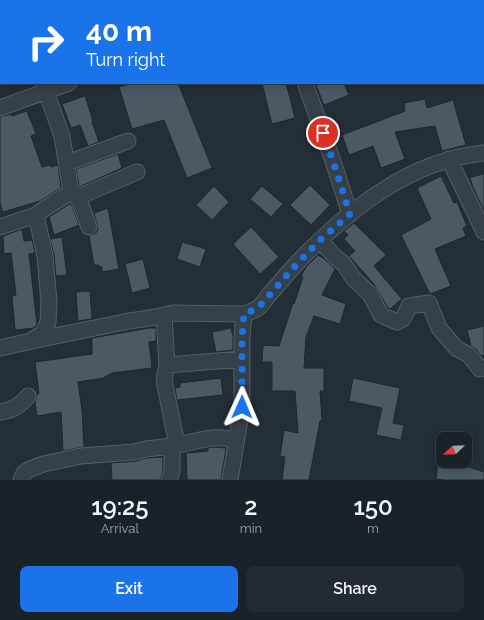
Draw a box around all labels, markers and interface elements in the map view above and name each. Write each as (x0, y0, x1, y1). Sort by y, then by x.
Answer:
text: 40 m (86, 15, 152, 48)
icon: right (20, 16, 72, 68)
text: Turn right (86, 49, 165, 70)
pin (306, 116, 340, 150)
icon: arrive (312, 122, 334, 144)
position arrow (221, 386, 263, 428)
north arrow (436, 432, 472, 468)
map controls (436, 432, 472, 468)
text: 19:25 (91, 492, 148, 521)
text: 2 (244, 492, 258, 521)
text: 150 (353, 492, 393, 521)
text: Arrival (101, 521, 139, 536)
text: min (240, 521, 262, 536)
text: m (367, 521, 379, 536)
button: Exit (20, 566, 238, 612)
button: Share (246, 566, 464, 612)

